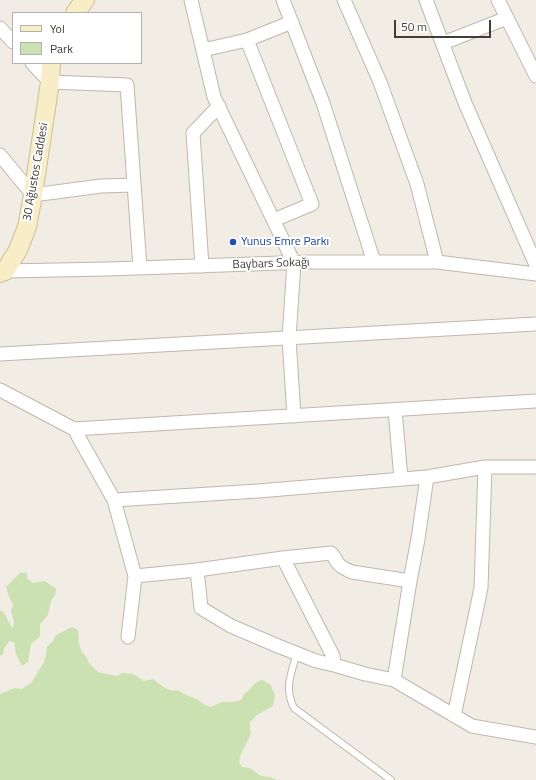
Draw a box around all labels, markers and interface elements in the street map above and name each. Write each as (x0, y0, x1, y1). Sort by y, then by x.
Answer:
legend (12, 12, 142, 64)
scale bar (396, 12, 493, 38)
text: 50 m (401, 17, 427, 36)
text: Yol (50, 19, 65, 38)
text: Park (50, 39, 73, 58)
street label: 30 Ağustos Caddesi (20, 122, 52, 222)
place label: Yunus Emre Parkı (241, 235, 329, 249)
marker: Yunus Emre Parkı (228, 237, 238, 247)
street label: Baybars Sokağı (232, 255, 310, 273)

